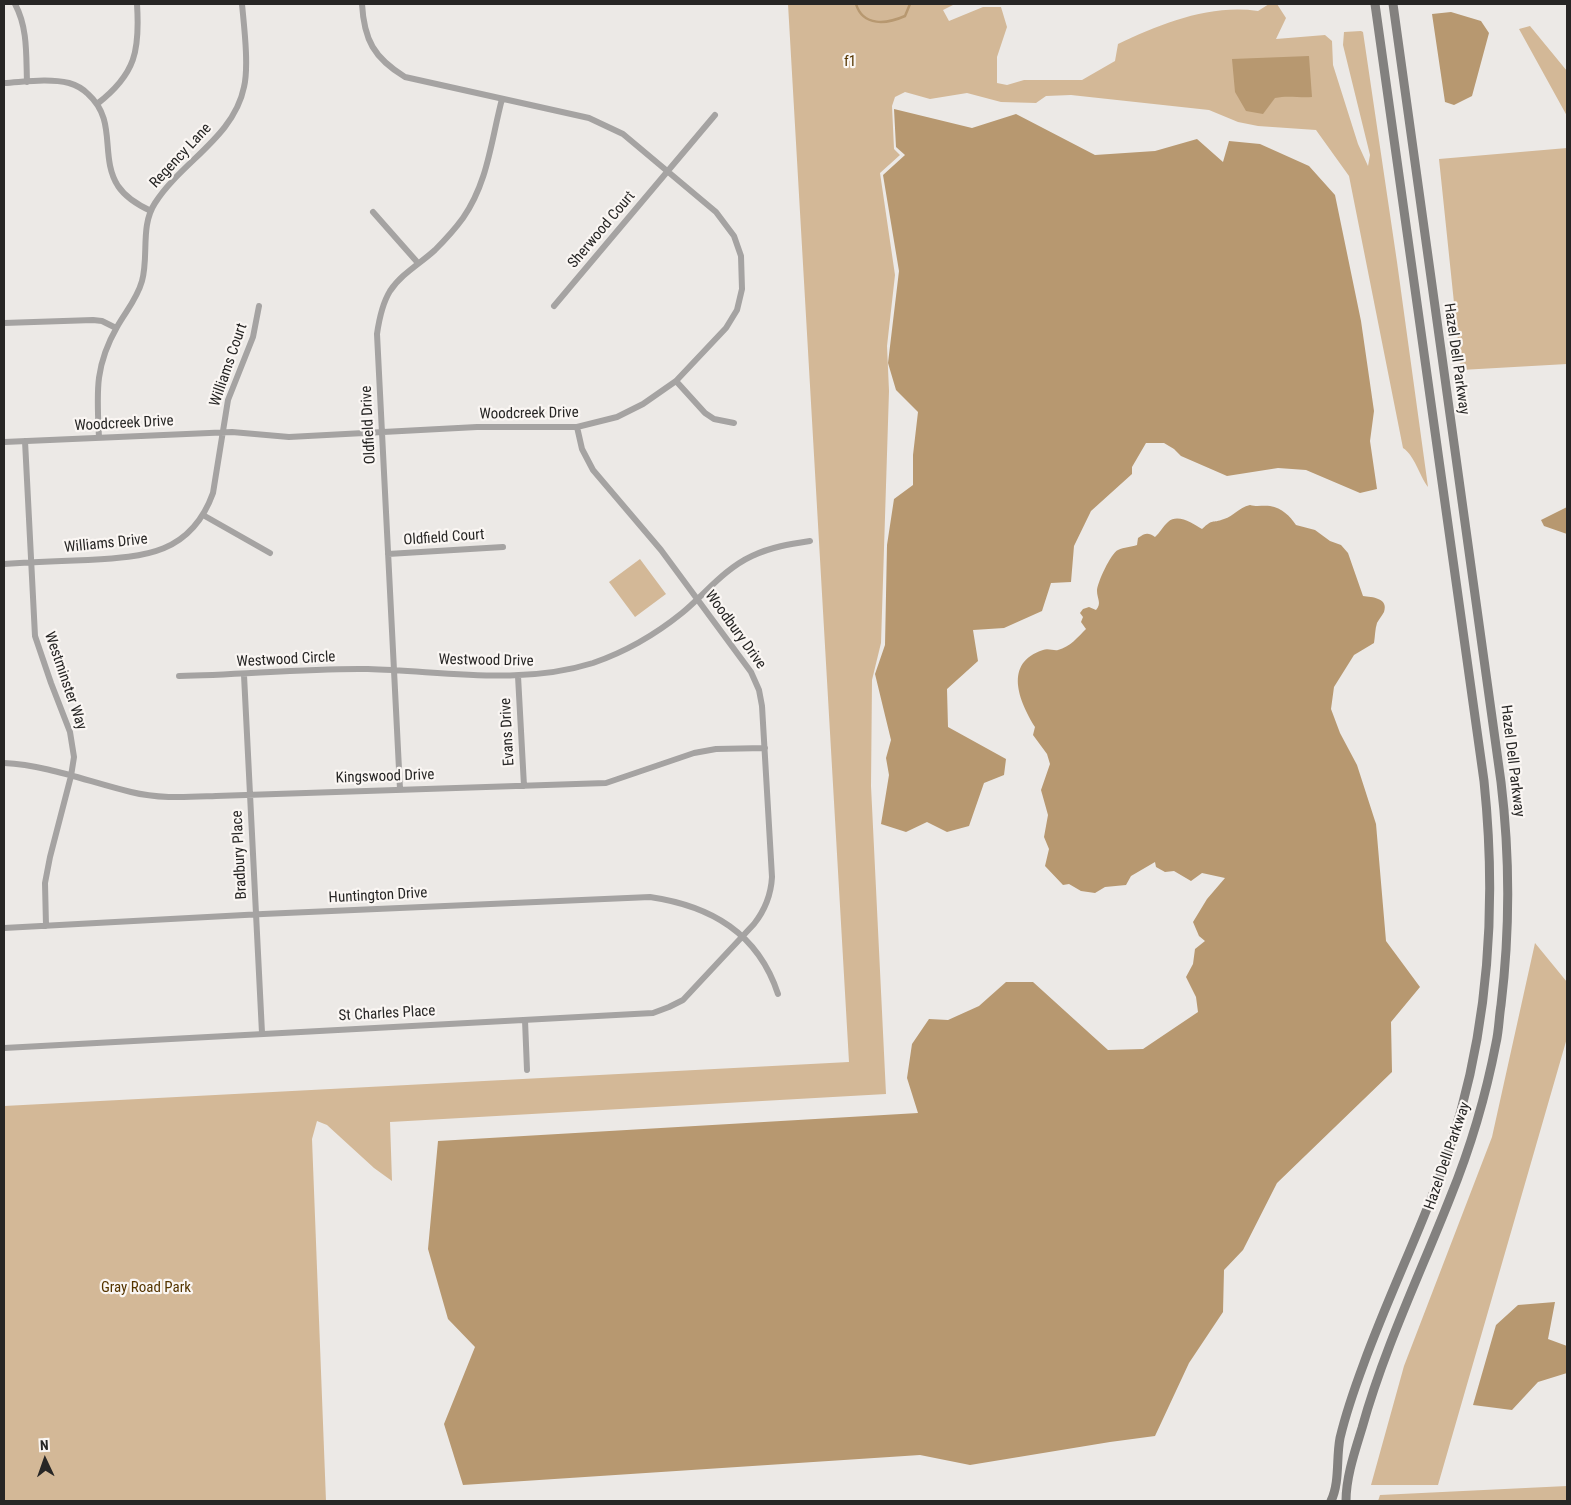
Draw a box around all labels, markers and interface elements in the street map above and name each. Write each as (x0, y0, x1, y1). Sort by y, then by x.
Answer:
park label: f1 (844, 53, 856, 71)
street label: Regency Lane (146, 120, 216, 192)
street label: Sherwood Court (565, 188, 639, 272)
street label: Hazel Dell Parkway (1439, 302, 1473, 416)
street label: Williams Court (206, 321, 252, 409)
street label: Oldfield Drive (358, 385, 380, 465)
street label: Woodcreek Drive (479, 404, 579, 424)
street label: Woodcreek Drive (74, 412, 174, 436)
street label: Oldfield Court (403, 526, 485, 550)
street label: Williams Drive (63, 531, 149, 557)
street label: Woodbury Drive (700, 587, 770, 673)
street label: Westminster Way (40, 630, 90, 732)
street label: Westwood Circle (236, 648, 336, 672)
street label: Westwood Drive (438, 651, 534, 671)
street label: Evans Drive (497, 697, 519, 767)
street label: Hazel Dell Parkway (1496, 704, 1528, 818)
street label: Kingswood Drive (335, 766, 435, 788)
street label: Bradbury Place (229, 810, 251, 900)
street label: Huntington Drive (328, 884, 428, 908)
street label: St Charles Place (338, 1002, 436, 1026)
street label: Hazel Dell Parkway (1421, 1100, 1475, 1212)
park label: Gray Road Park (101, 1279, 191, 1297)
north arrow (20, 1435, 70, 1485)
text: N (40, 1437, 49, 1453)

